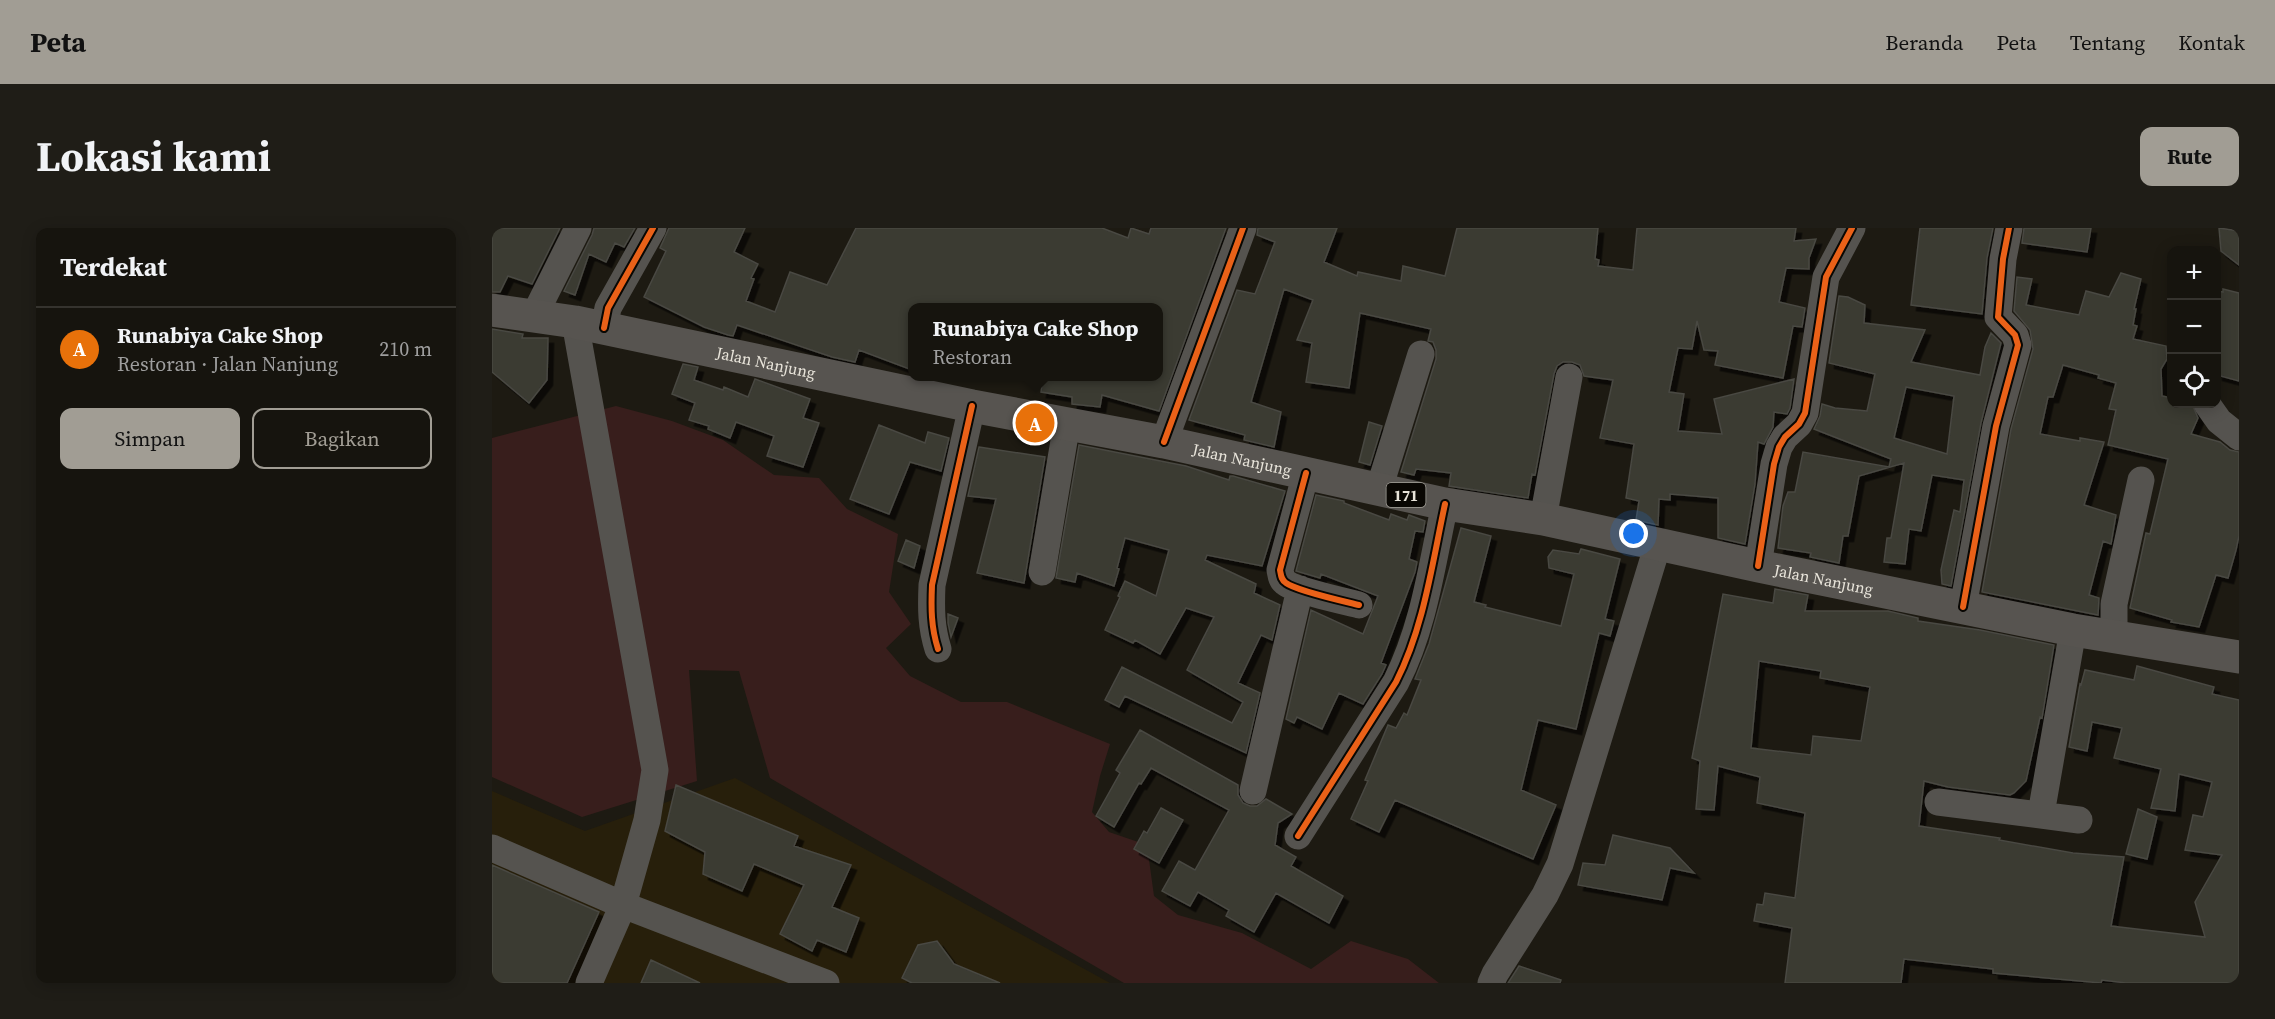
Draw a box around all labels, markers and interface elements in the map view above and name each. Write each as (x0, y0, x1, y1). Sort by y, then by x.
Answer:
text: Peta (30, 23, 86, 61)
text: Beranda (1885, 28, 1964, 57)
text: Peta (1997, 28, 2037, 57)
text: Tentang (2070, 28, 2145, 57)
text: Kontak (2178, 28, 2245, 57)
text: Lokasi kami (36, 127, 271, 185)
button: Rute (2140, 127, 2239, 186)
map controls (2167, 246, 2221, 408)
button: + (2167, 246, 2221, 300)
text: Terdekat (60, 249, 167, 285)
button: − (2167, 300, 2221, 354)
popup (908, 303, 1163, 381)
text: Runabiya Cake Shop (932, 313, 1139, 343)
text: Runabiya Cake Shop (117, 320, 323, 350)
text: A (73, 335, 86, 363)
text: 210 m (379, 335, 432, 363)
street label: Jalan Nanjung (713, 341, 818, 384)
text: Restoran (932, 343, 1012, 371)
text: Restoran · Jalan Nanjung (117, 350, 338, 378)
button: locate (2167, 354, 2221, 408)
pin: A (1016, 400, 1054, 446)
button: Simpan (60, 408, 240, 469)
button: Bagikan (252, 408, 432, 469)
street label: Jalan Nanjung (1189, 437, 1294, 481)
road number: 171 (1386, 483, 1426, 507)
your location (1619, 519, 1648, 548)
street label: Jalan Nanjung (1771, 558, 1875, 600)

